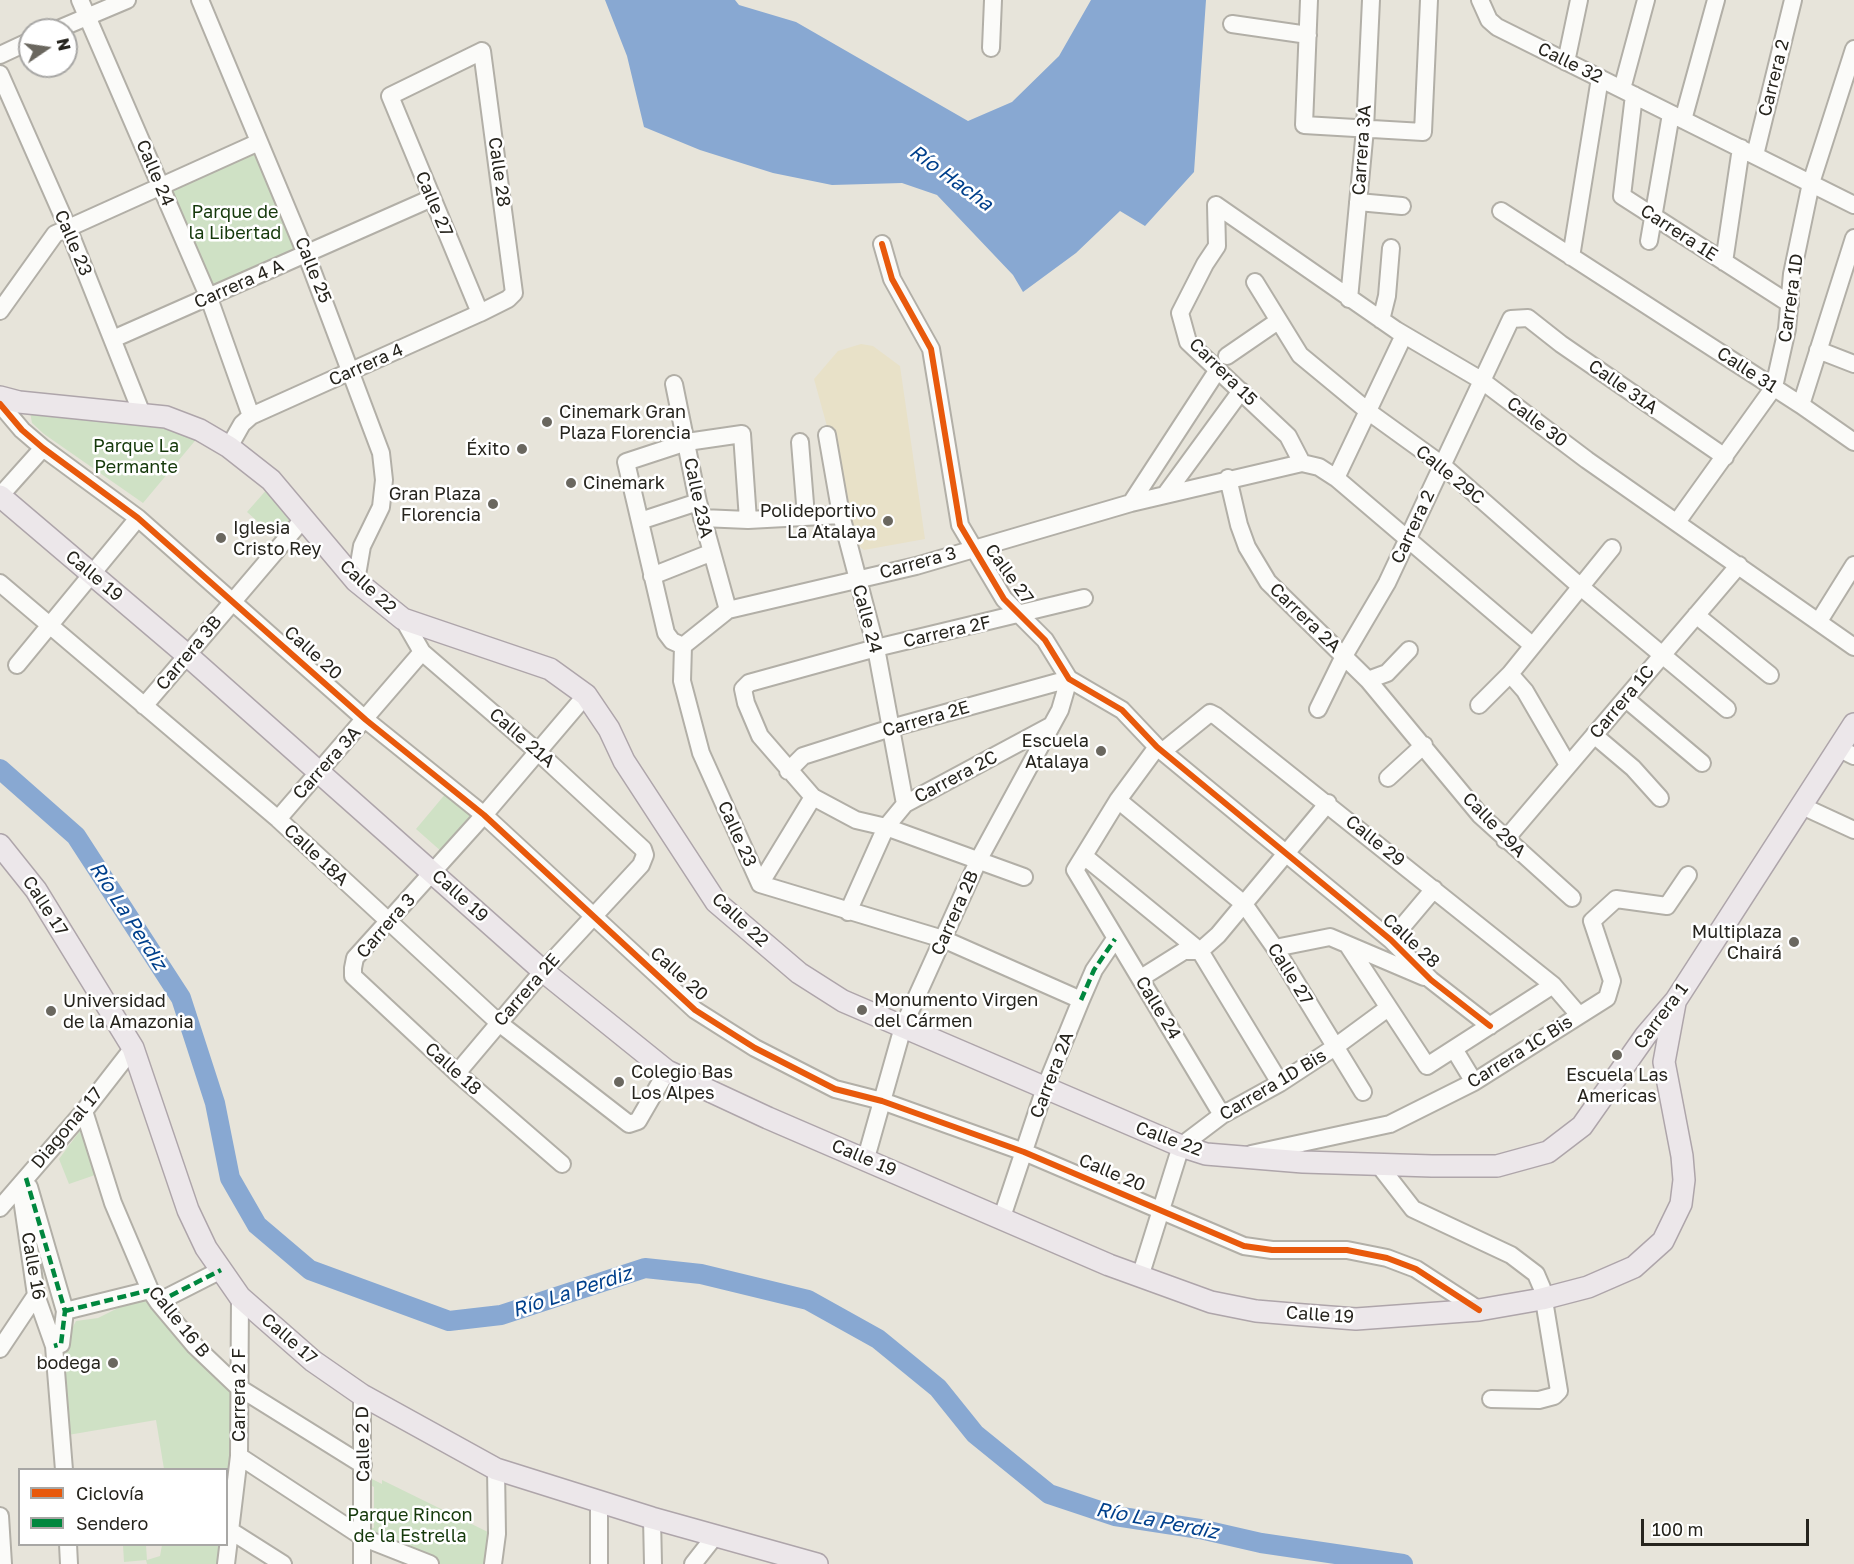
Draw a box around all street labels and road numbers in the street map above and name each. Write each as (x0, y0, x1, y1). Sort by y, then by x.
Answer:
street label: Carrera 2 (1754, 37, 1794, 119)
street label: Calle 32 (1534, 38, 1606, 88)
street label: Carrera 3A (1348, 104, 1376, 196)
street label: Calle 28 (483, 136, 515, 208)
street label: Calle 24 (131, 137, 179, 209)
street label: Calle 27 (411, 168, 457, 240)
street label: Carrera 1E (1636, 200, 1722, 266)
street label: Calle 23 (49, 207, 97, 279)
street label: Calle 25 (290, 234, 336, 306)
street label: Carrera 1D (1774, 252, 1808, 344)
street label: Carrera 4 A (191, 255, 287, 313)
street label: Carrera 15 (1184, 333, 1262, 411)
street label: Carrera 4 (325, 339, 407, 391)
street label: Calle 31 (1713, 342, 1781, 398)
street label: Calle 31A (1584, 355, 1662, 419)
street label: Calle 30 (1502, 392, 1572, 452)
street label: Calle 29C (1411, 441, 1489, 509)
street label: Calle 23A (679, 456, 717, 540)
street label: Carrera 2 (1387, 487, 1439, 567)
street label: Calle 27 (980, 540, 1038, 608)
street label: Carrera 3 (877, 542, 959, 584)
street label: Calle 19 (61, 546, 127, 606)
street label: Calle 22 (335, 555, 401, 619)
street label: Carrera 2A (1265, 579, 1345, 657)
street label: Calle 24 (847, 582, 887, 656)
street label: Carrera 3B (152, 611, 226, 695)
street label: Carrera 2F (901, 611, 993, 653)
street label: Calle 20 (280, 621, 346, 685)
street label: Carrera 1C (1585, 661, 1659, 743)
street label: Carrera 2E (880, 696, 972, 742)
street label: Calle 21A (485, 704, 559, 772)
street label: Carrera 3A (289, 722, 365, 804)
street label: Carrera 2C (911, 746, 1001, 808)
street label: Calle 29A (1458, 788, 1530, 862)
street label: Calle 23 (713, 798, 761, 870)
street label: Calle 29 (1341, 811, 1409, 871)
street label: Calle 18A (279, 820, 353, 890)
street label: Calle 19 (427, 865, 493, 927)
street label: Carrera 2B (927, 867, 983, 959)
street label: Calle 17 (18, 872, 72, 940)
street label: Calle 22 (707, 888, 773, 952)
street label: Carrera 3 (352, 889, 420, 963)
street label: Calle 28 (1378, 909, 1444, 973)
street label: Calle 27 (1263, 939, 1317, 1009)
street label: Calle 20 (646, 942, 712, 1006)
street label: Carrera 2E (489, 949, 565, 1031)
street label: Calle 24 (1131, 972, 1185, 1044)
street label: Carrera 1 (1629, 979, 1693, 1053)
street label: Carrera 1C Bis (1463, 1011, 1577, 1093)
street label: Carrera 2A (1026, 1029, 1078, 1121)
street label: Calle 18 (420, 1038, 486, 1100)
street label: Carrera 1D Bis (1216, 1045, 1330, 1125)
street label: Diagonal 17 (27, 1083, 107, 1173)
street label: Calle 22 (1133, 1117, 1205, 1161)
street label: Calle 19 (828, 1135, 900, 1181)
street label: Calle 20 (1075, 1149, 1149, 1197)
street label: Calle 16 (16, 1230, 50, 1302)
street label: Calle 16 B (144, 1282, 214, 1362)
street label: Calle 19 (1285, 1302, 1355, 1328)
street label: Calle 17 (257, 1309, 321, 1369)
street label: Carrera 2 F (228, 1348, 250, 1442)
street label: Calle 2 D (352, 1406, 374, 1482)

